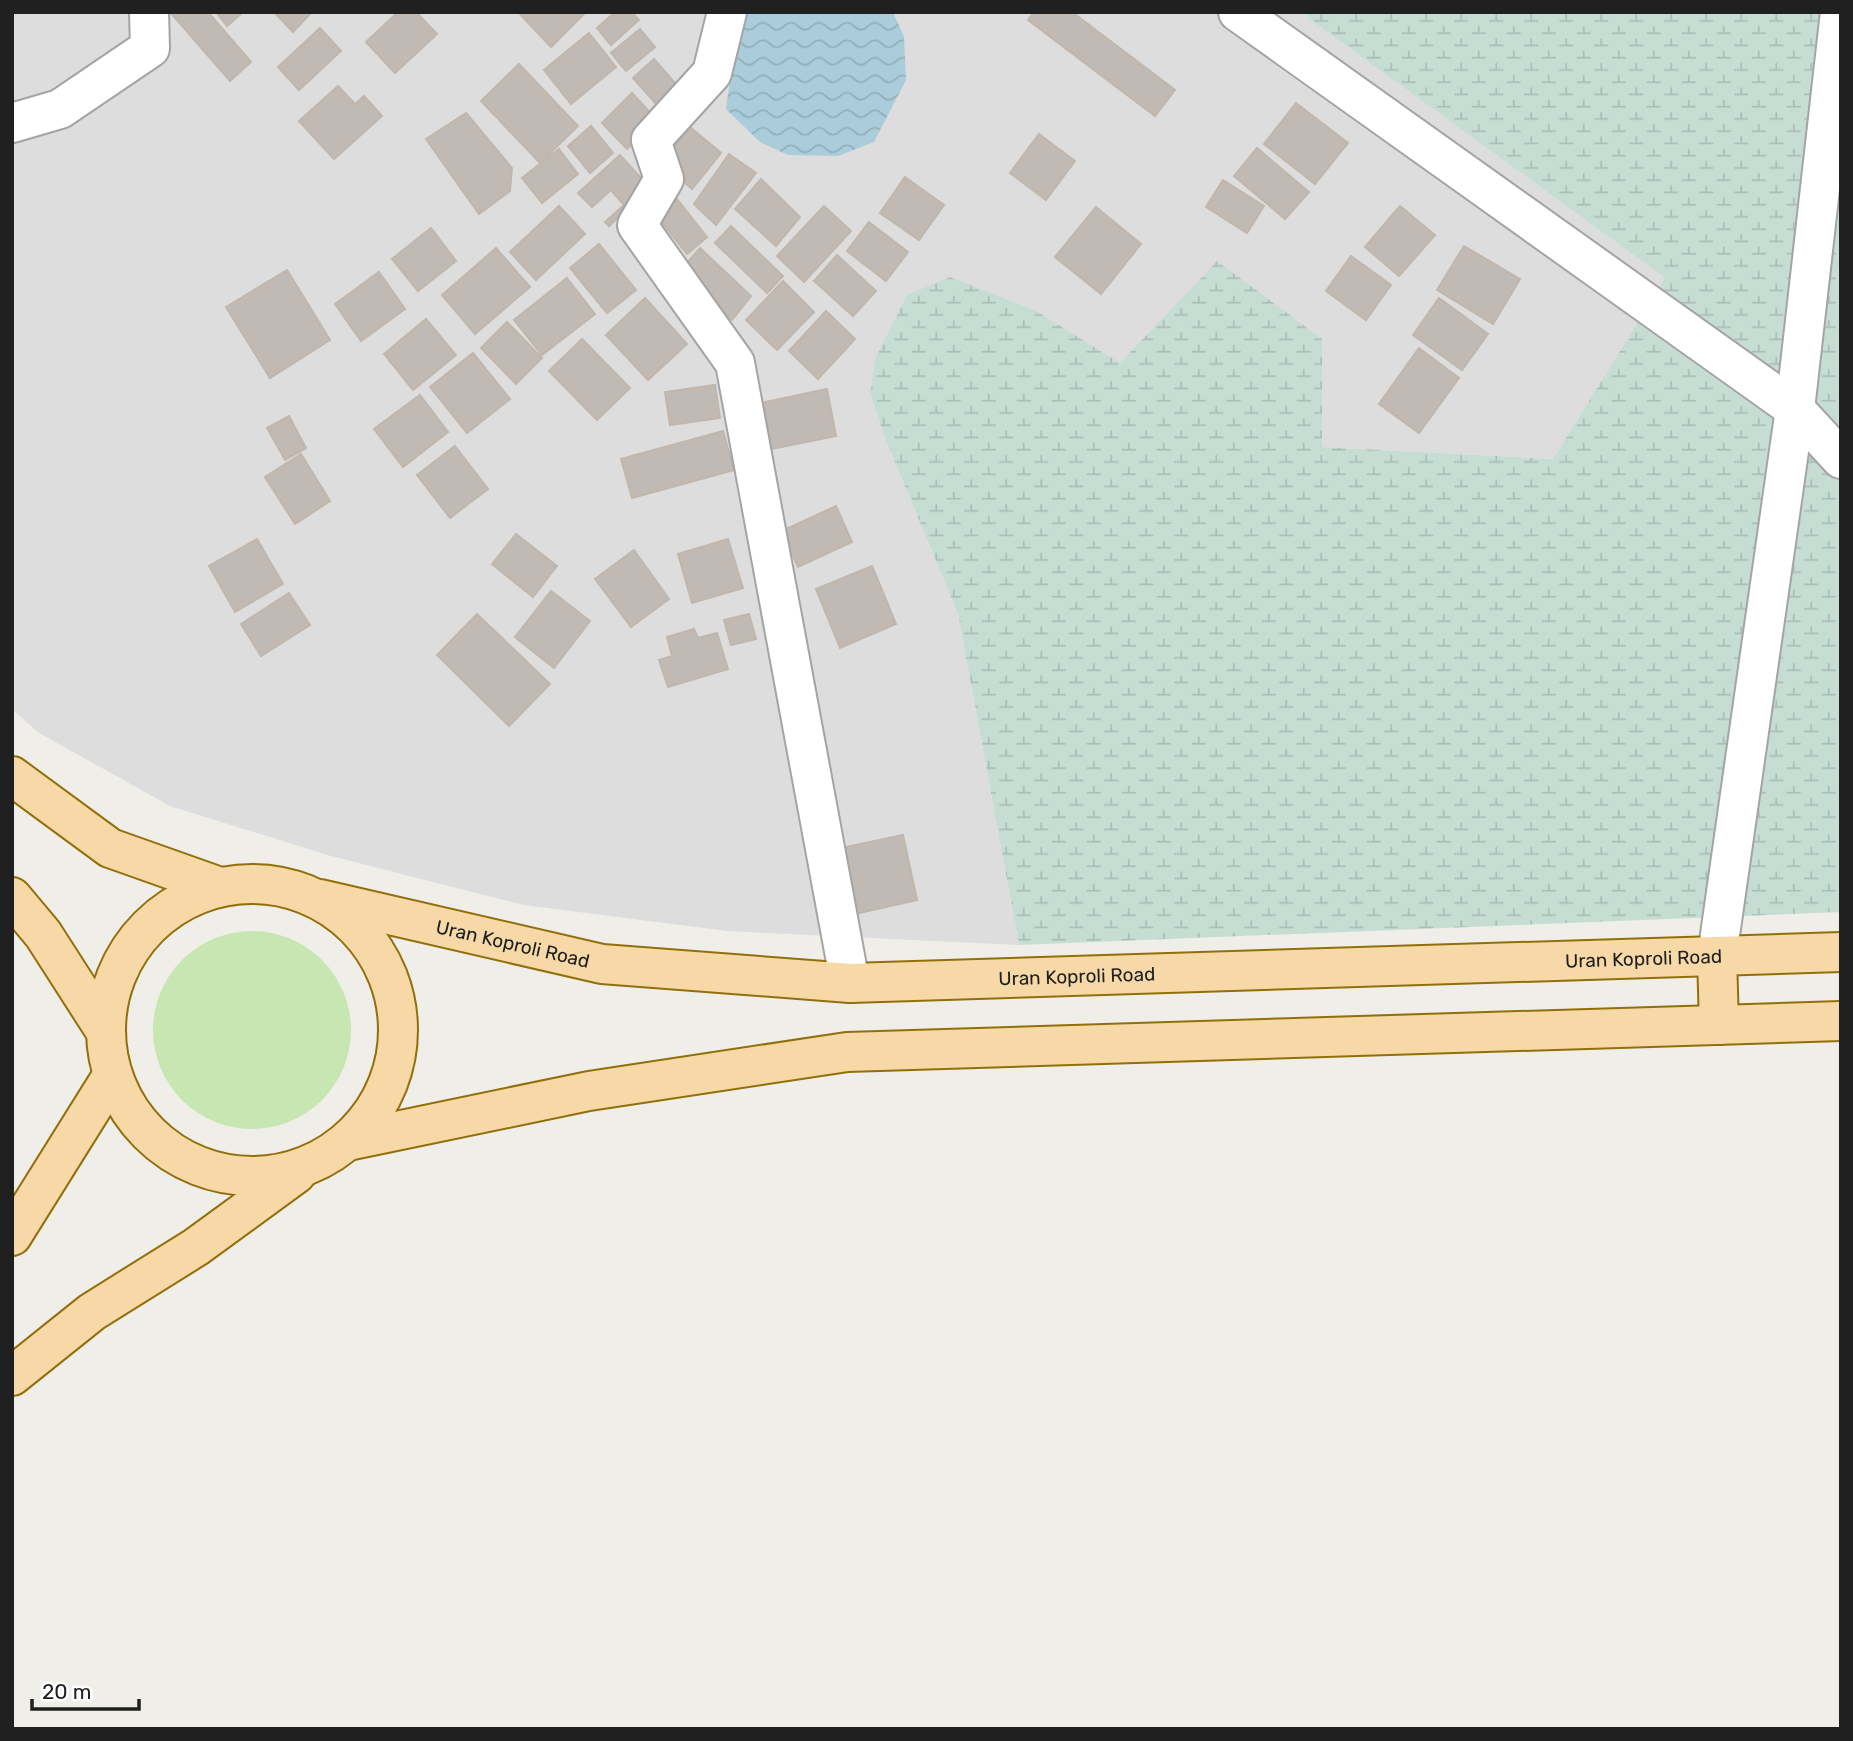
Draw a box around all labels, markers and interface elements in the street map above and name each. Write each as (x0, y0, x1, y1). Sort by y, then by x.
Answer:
street label: Uran Koproli Road (434, 915, 592, 973)
street label: Uran Koproli Road (1565, 945, 1722, 973)
street label: Uran Koproli Road (998, 962, 1156, 990)
scale bar (32, 1668, 138, 1712)
text: 20 m (42, 1679, 91, 1704)

